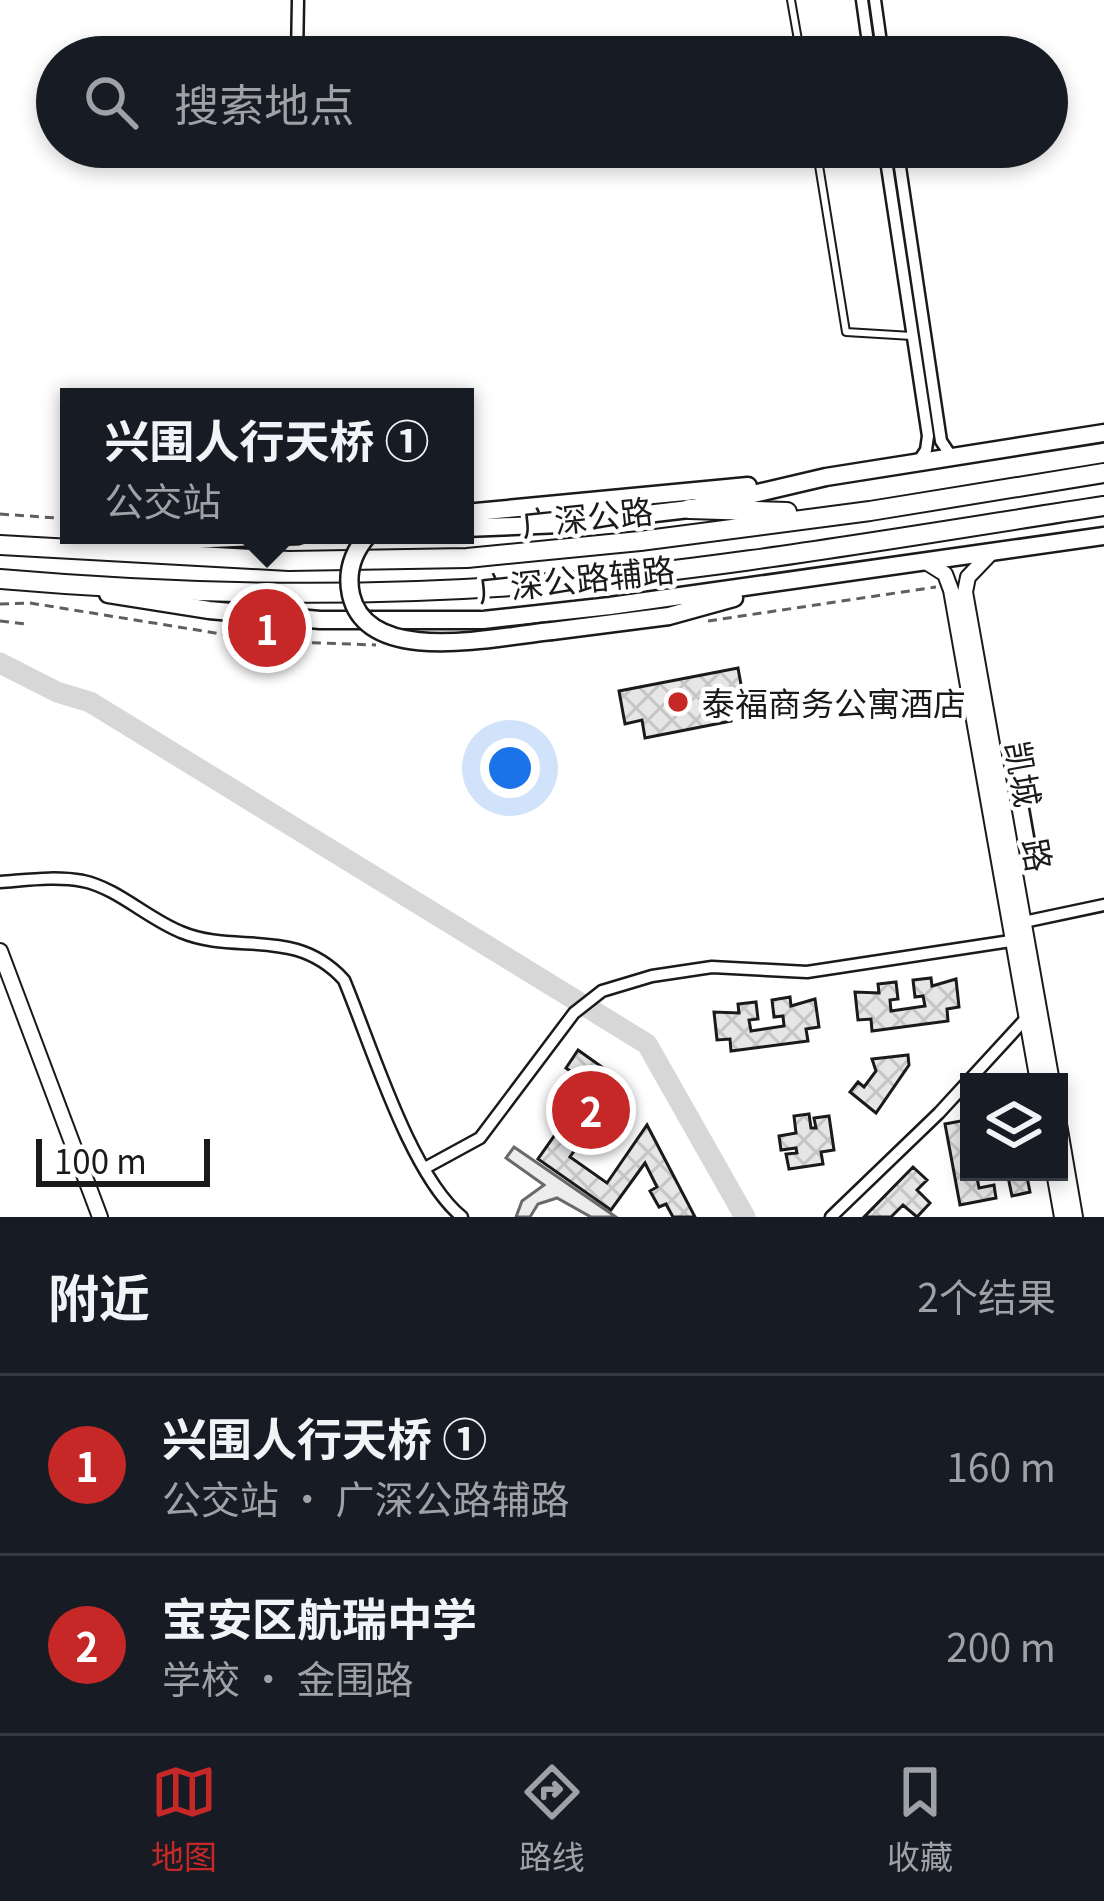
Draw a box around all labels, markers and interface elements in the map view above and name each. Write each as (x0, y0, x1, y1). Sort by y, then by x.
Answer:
search box (36, 36, 1068, 168)
icon: search (78, 69, 144, 135)
text: 搜索地点 (174, 70, 354, 135)
popup (60, 388, 474, 544)
text: 兴围人行天桥 ① (104, 406, 430, 471)
text: 公交站 (104, 471, 221, 527)
street label: 广深公路 (519, 485, 655, 547)
street label: 广深公路辅路 (475, 544, 677, 612)
pin: 1 (228, 583, 306, 673)
place label: 泰福商务公寓酒店 (702, 678, 966, 726)
marker: 泰福商务公寓酒店 (665, 689, 691, 715)
street label: 凯城一路 (995, 737, 1065, 875)
your location (480, 738, 540, 798)
pin: 2 (552, 1065, 630, 1155)
map controls (960, 1073, 1068, 1181)
button: layers (960, 1073, 1068, 1181)
scale bar (36, 1133, 210, 1186)
text: 100 m (54, 1136, 147, 1184)
text: 附近 (48, 1258, 150, 1332)
text: 2个结果 (917, 1267, 1056, 1323)
text: 兴围人行天桥 ① (162, 1404, 487, 1469)
text: 1 (75, 1437, 99, 1493)
text: 160 m (946, 1437, 1056, 1493)
text: 公交站 · 广深公路辅路 (162, 1469, 569, 1525)
text: 宝安区航瑞中学 (162, 1584, 477, 1649)
text: 2 (75, 1617, 99, 1673)
text: 200 m (946, 1617, 1056, 1673)
text: 学校 · 金围路 (162, 1649, 413, 1705)
tab: 地图 (151, 1759, 217, 1879)
tab: 路线 (519, 1759, 585, 1879)
tab: 收藏 (887, 1759, 953, 1879)

